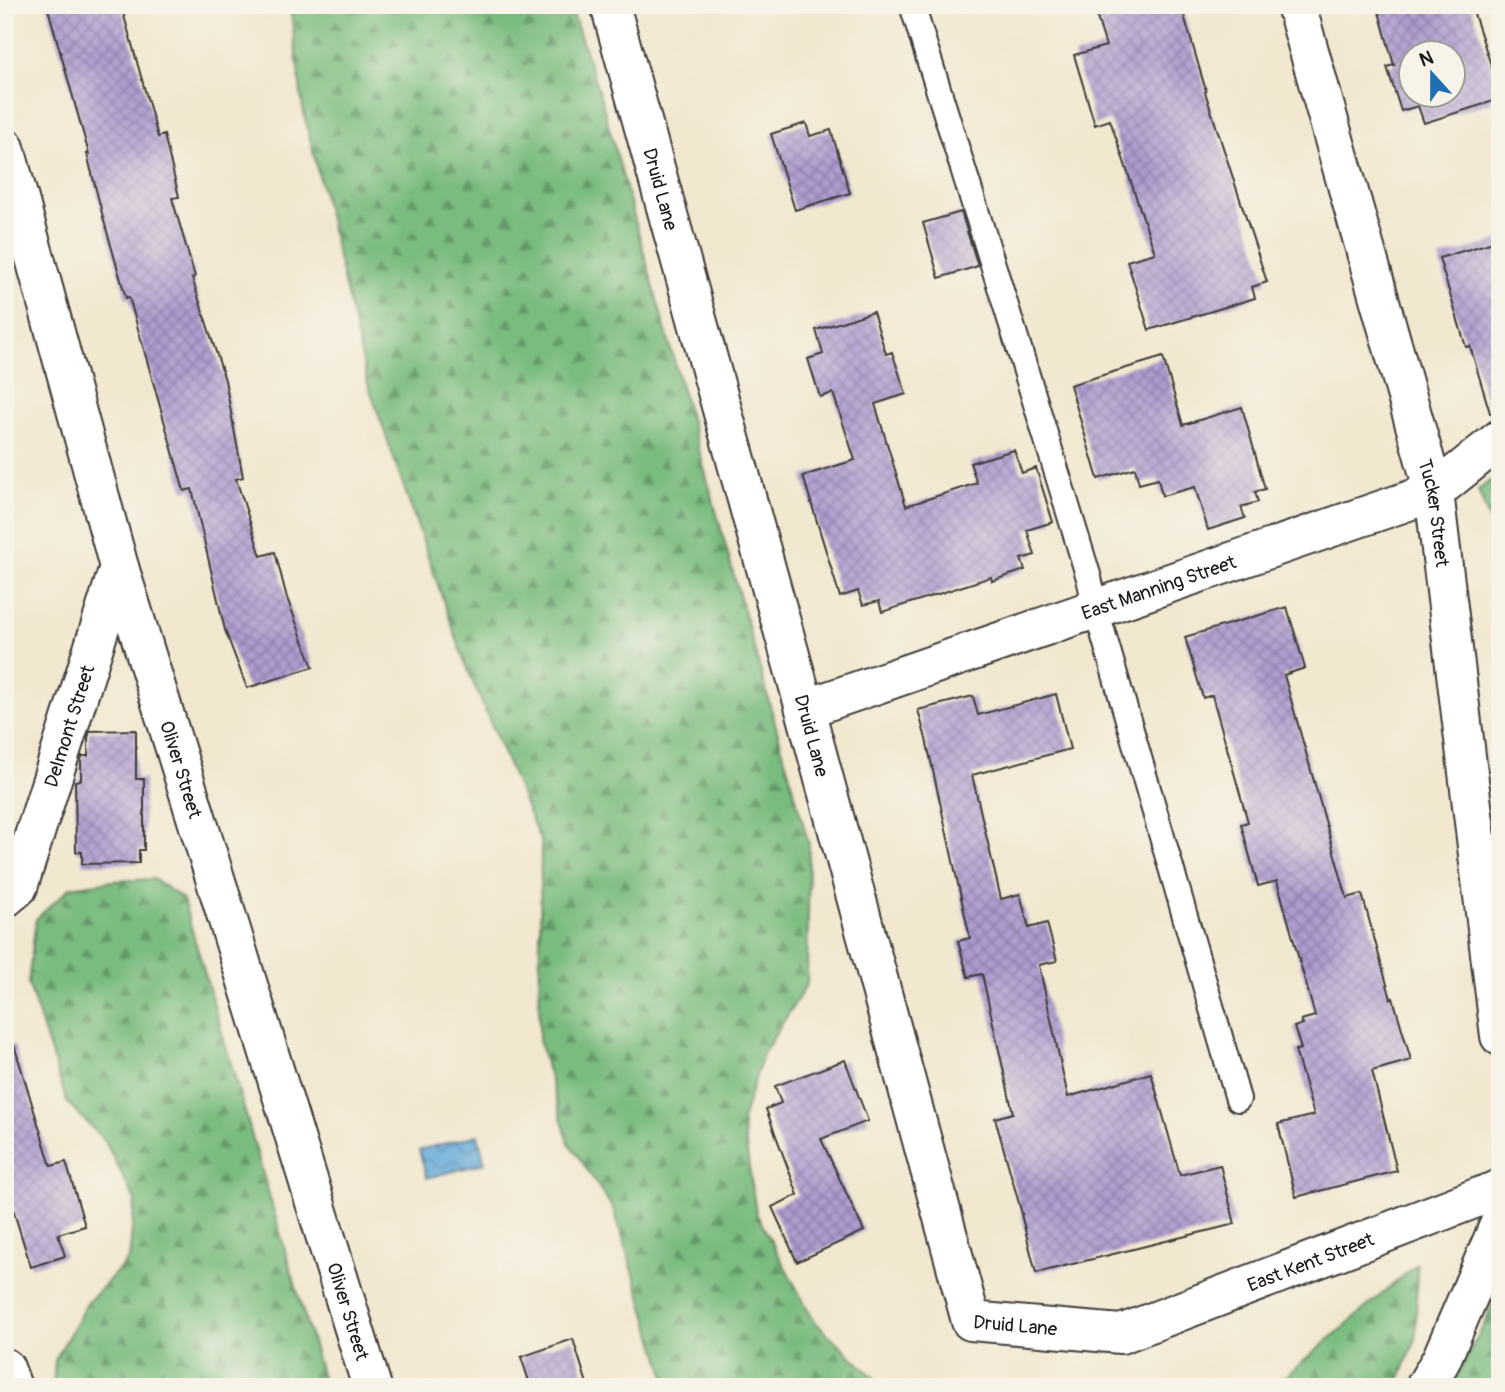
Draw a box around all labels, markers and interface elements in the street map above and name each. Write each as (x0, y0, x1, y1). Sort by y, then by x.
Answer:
north arrow (1396, 38, 1466, 108)
text: N (1416, 46, 1437, 73)
street label: Druid Lane (637, 146, 683, 234)
street label: Tucker Street (1412, 457, 1454, 569)
street label: East Manning Street (1079, 550, 1240, 626)
street label: Delmont Street (39, 662, 100, 790)
street label: Druid Lane (789, 692, 834, 780)
street label: Oliver Street (154, 718, 207, 822)
street label: East Kent Street (1244, 1227, 1378, 1298)
street label: Oliver Street (321, 1260, 374, 1364)
street label: Druid Lane (972, 1310, 1059, 1341)

